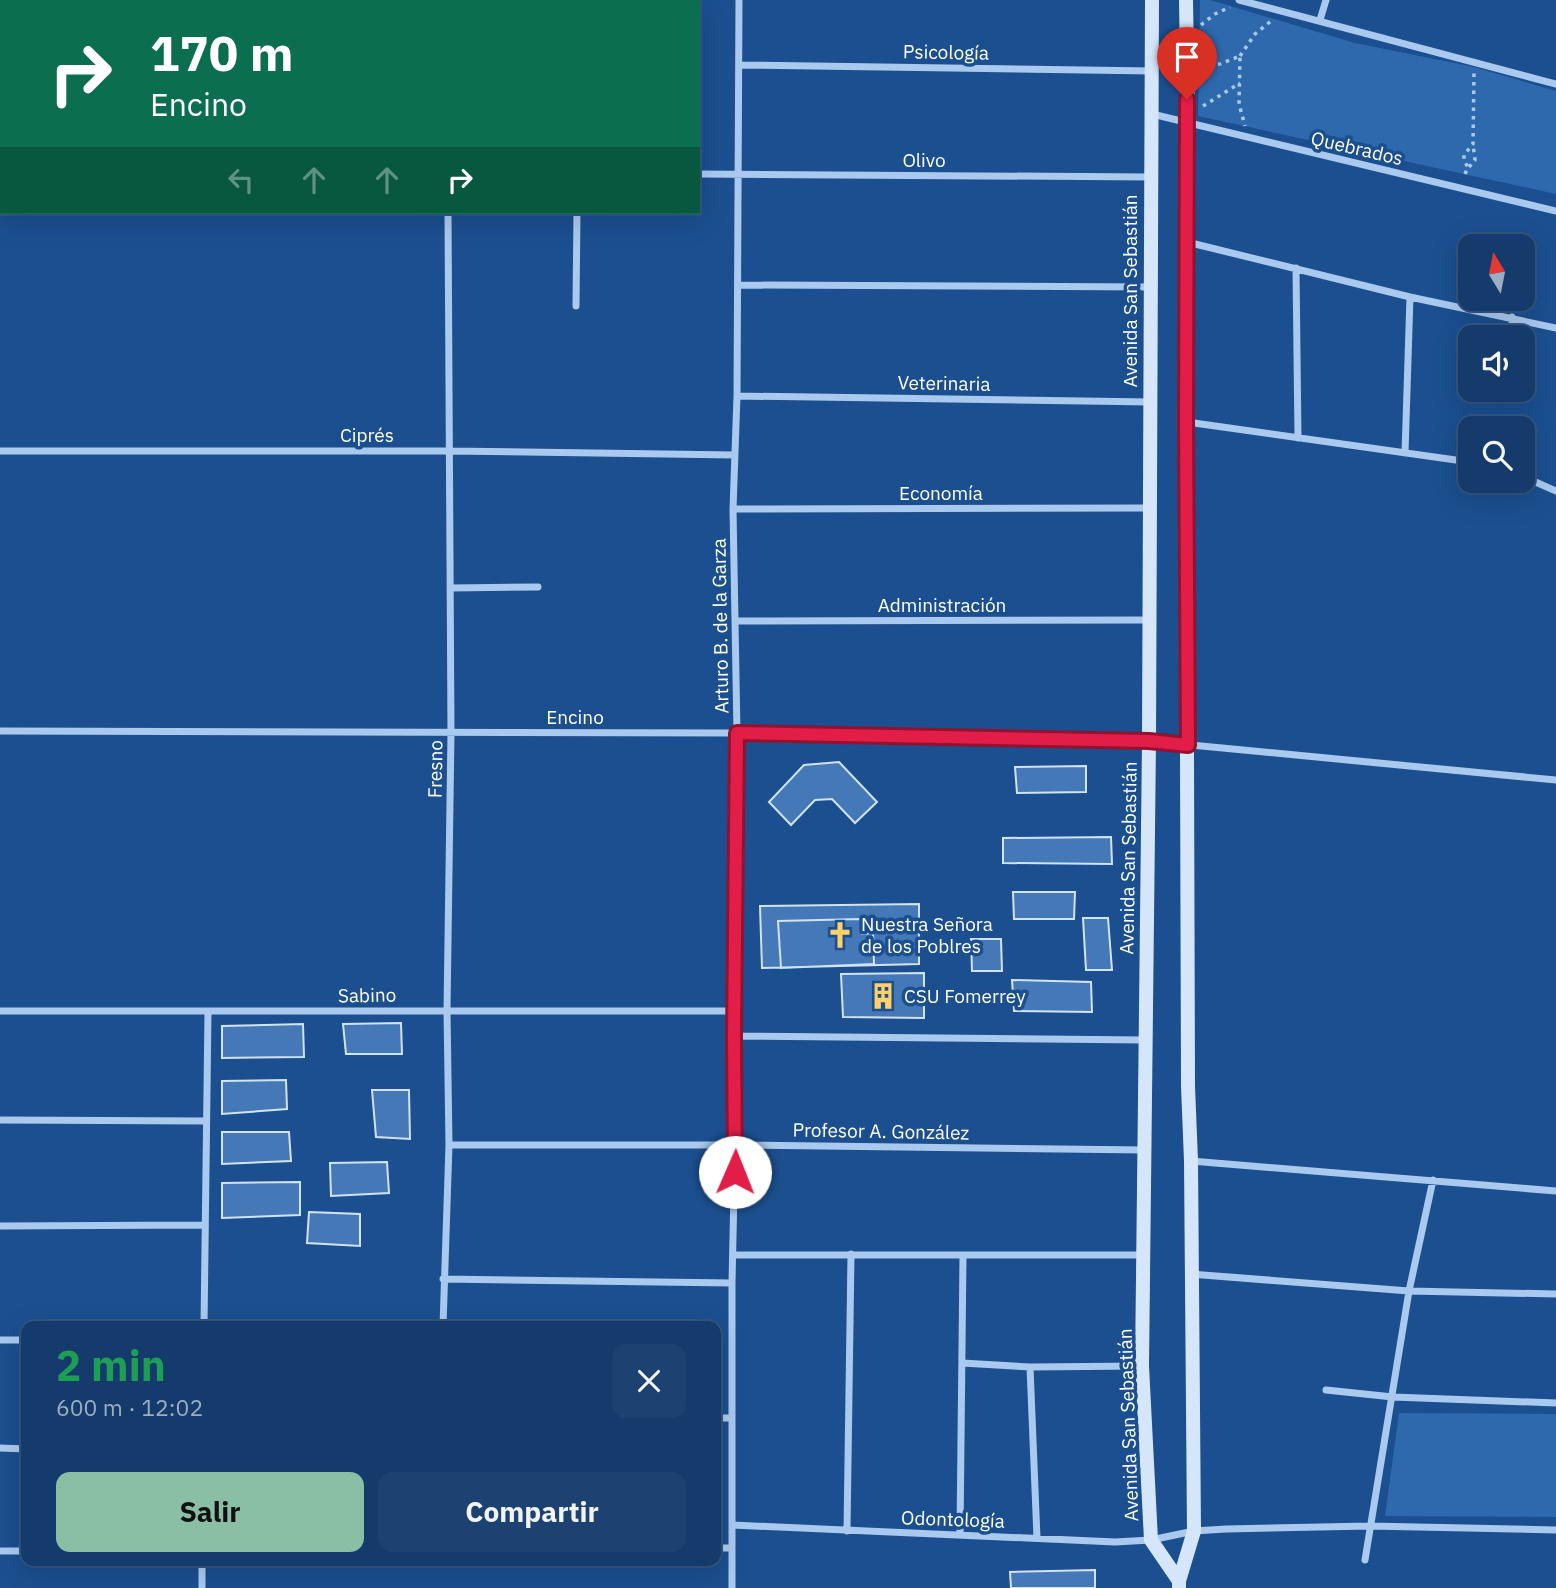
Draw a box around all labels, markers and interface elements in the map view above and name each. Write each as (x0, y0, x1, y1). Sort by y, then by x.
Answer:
text: 170 m (150, 21, 294, 84)
pin (1157, 27, 1217, 99)
icon: right (35, 28, 126, 119)
icon: arrive (1168, 38, 1206, 76)
street label: Psicología (903, 39, 989, 65)
text: Encino (150, 83, 247, 125)
street label: Quebrados (1309, 126, 1405, 170)
street label: Olivo (902, 148, 946, 172)
icon: left (222, 161, 260, 199)
icon: ahead (295, 161, 333, 199)
icon: ahead (368, 161, 406, 199)
icon: right (441, 161, 479, 199)
street label: Avenida San Sebastián (1118, 194, 1142, 388)
north arrow (1458, 234, 1535, 312)
map controls (1458, 234, 1535, 493)
button: sound (1458, 325, 1535, 402)
street label: Veterinaria (897, 370, 991, 396)
button: search (1458, 416, 1535, 493)
street label: Ciprés (340, 423, 394, 447)
street label: Economía (899, 481, 983, 505)
street label: Arturo B. de la Garza (706, 538, 734, 714)
street label: Administración (878, 593, 1006, 617)
street label: Encino (546, 705, 604, 729)
street label: Fresno (422, 740, 448, 798)
street label: Avenida San Sebastián (1114, 761, 1142, 955)
place label: Nuestra Señora de los Poblres (861, 912, 993, 958)
church icon: Nuestra Señora de los Poblres (825, 920, 855, 950)
building icon: CSU Fomerrey (868, 981, 898, 1011)
street label: Sabino (338, 982, 396, 1008)
place label: CSU Fomerrey (904, 984, 1026, 1008)
street label: Profesor A. González (792, 1117, 970, 1145)
position arrow (698, 1135, 772, 1209)
street label: Avenida San Sebastián (1113, 1328, 1143, 1522)
text: 2 min (56, 1338, 166, 1393)
button: close (612, 1344, 686, 1418)
text: 600 m · 12:02 (56, 1392, 203, 1422)
button: Salir (56, 1472, 364, 1552)
button: Compartir (378, 1472, 686, 1552)
street label: Odontología (901, 1505, 1005, 1533)

